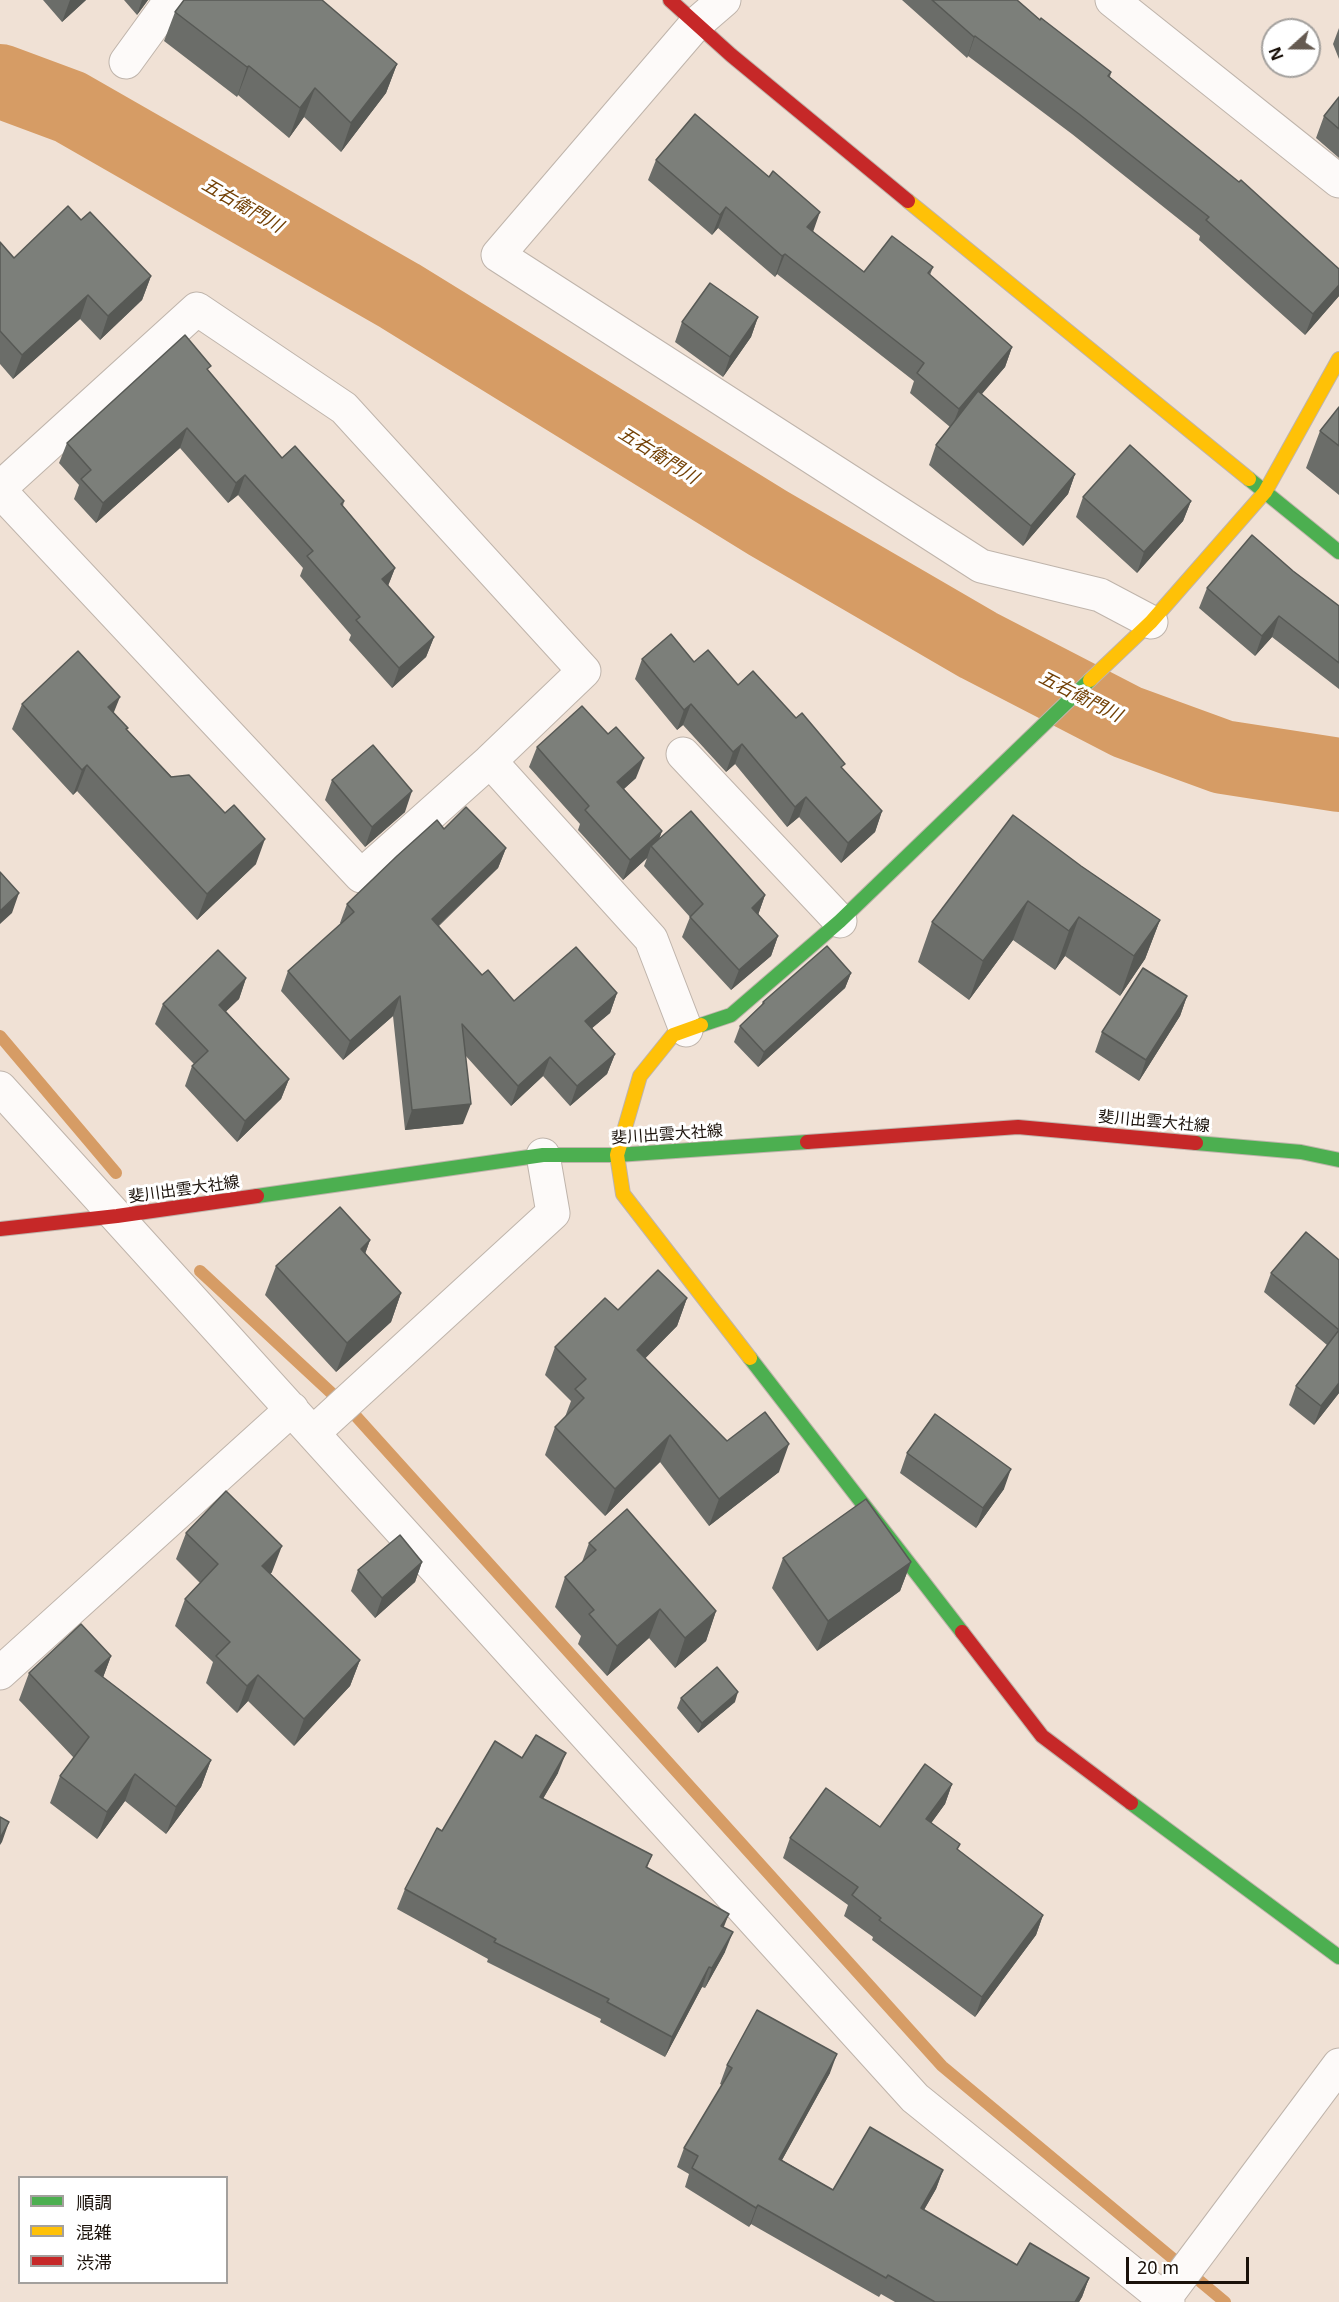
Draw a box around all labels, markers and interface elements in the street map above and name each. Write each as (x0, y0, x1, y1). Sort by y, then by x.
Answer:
north arrow (1261, 18, 1321, 78)
text: N (1263, 44, 1289, 64)
water label: 五右衛門川 (198, 174, 286, 238)
water label: 五右衛門川 (614, 423, 702, 489)
water label: 五右衛門川 (1035, 667, 1125, 727)
street label: 斐川出雲大社線 (1097, 1108, 1211, 1136)
street label: 斐川出雲大社線 (610, 1122, 724, 1148)
street label: 斐川出雲大社線 (127, 1173, 241, 1207)
legend (18, 2176, 228, 2284)
text: 順調 (76, 2190, 112, 2214)
text: 混雑 (76, 2220, 112, 2244)
scale bar (1129, 2245, 1252, 2283)
text: 渋滞 (76, 2250, 112, 2274)
text: 20 m (1137, 2255, 1179, 2279)

